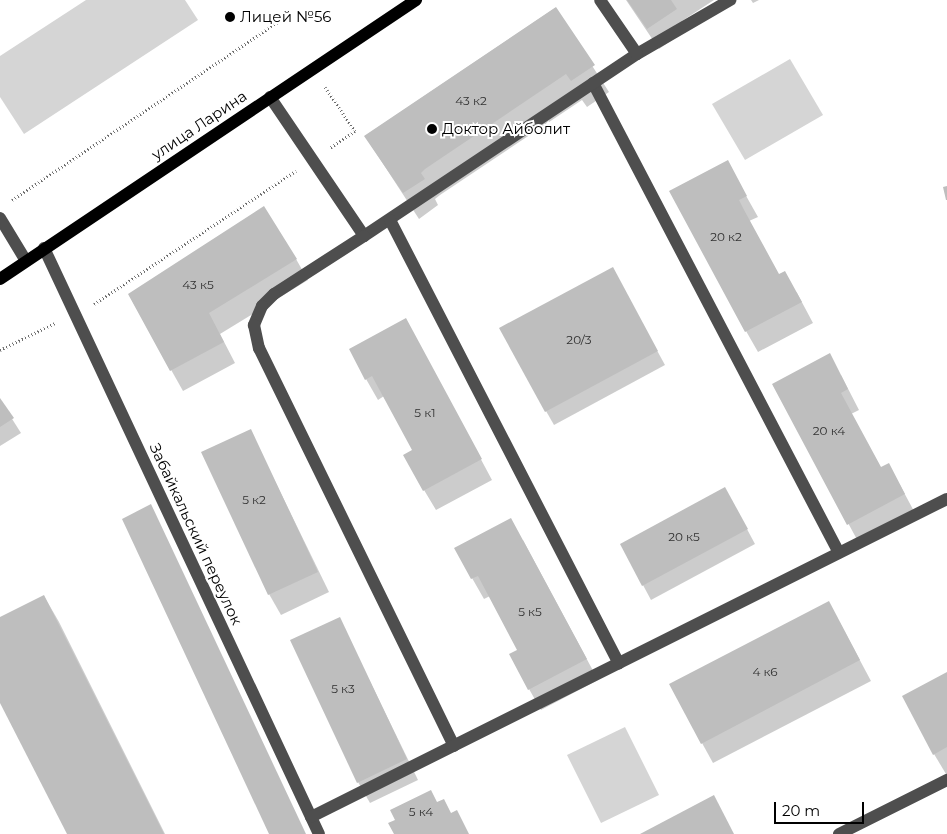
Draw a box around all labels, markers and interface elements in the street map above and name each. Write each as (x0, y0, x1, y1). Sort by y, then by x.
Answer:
place label: Лицей №56 (240, 8, 331, 26)
marker: Лицей №56 (224, 11, 236, 23)
street label: улица Ларина (148, 87, 250, 163)
house number: 43 к2 (455, 94, 487, 108)
place label: Доктор Айболит (442, 120, 570, 138)
marker: Доктор Айболит (426, 123, 438, 135)
house number: 20 к2 (710, 230, 742, 244)
house number: 43 к5 (182, 278, 214, 292)
house number: 20/3 (566, 333, 592, 347)
house number: 5 к1 (414, 406, 436, 420)
house number: 20 к4 (813, 424, 845, 438)
street label: Забайкальский переулок (146, 440, 246, 628)
house number: 5 к2 (242, 493, 266, 507)
house number: 20 к5 (668, 530, 700, 544)
house number: 5 к5 (518, 605, 542, 619)
house number: 4 к6 (752, 665, 778, 679)
house number: 5 к3 (331, 682, 355, 696)
scale bar (777, 792, 867, 824)
text: 20 m (782, 801, 820, 820)
house number: 5 к4 (409, 805, 433, 819)

